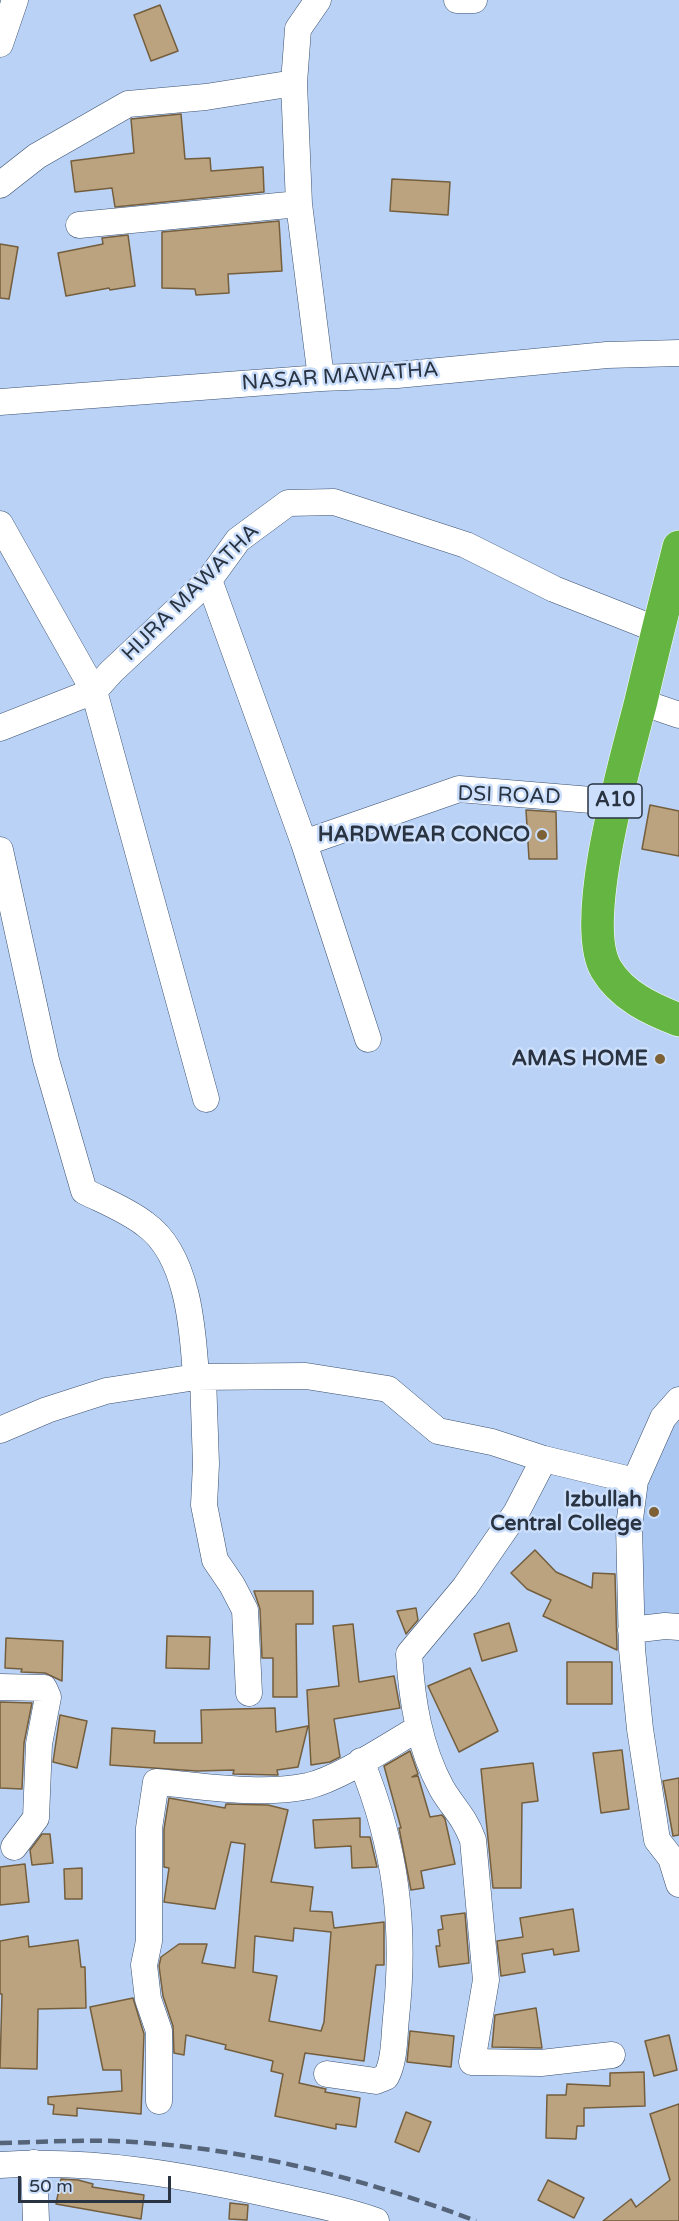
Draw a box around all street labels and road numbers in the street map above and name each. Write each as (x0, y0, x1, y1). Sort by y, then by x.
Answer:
street label: NASAR MAWATHA (241, 358, 439, 396)
street label: HIJRA MAWATHA (117, 519, 265, 667)
street label: DSI ROAD (457, 782, 561, 810)
road number: A10 (588, 784, 642, 818)

